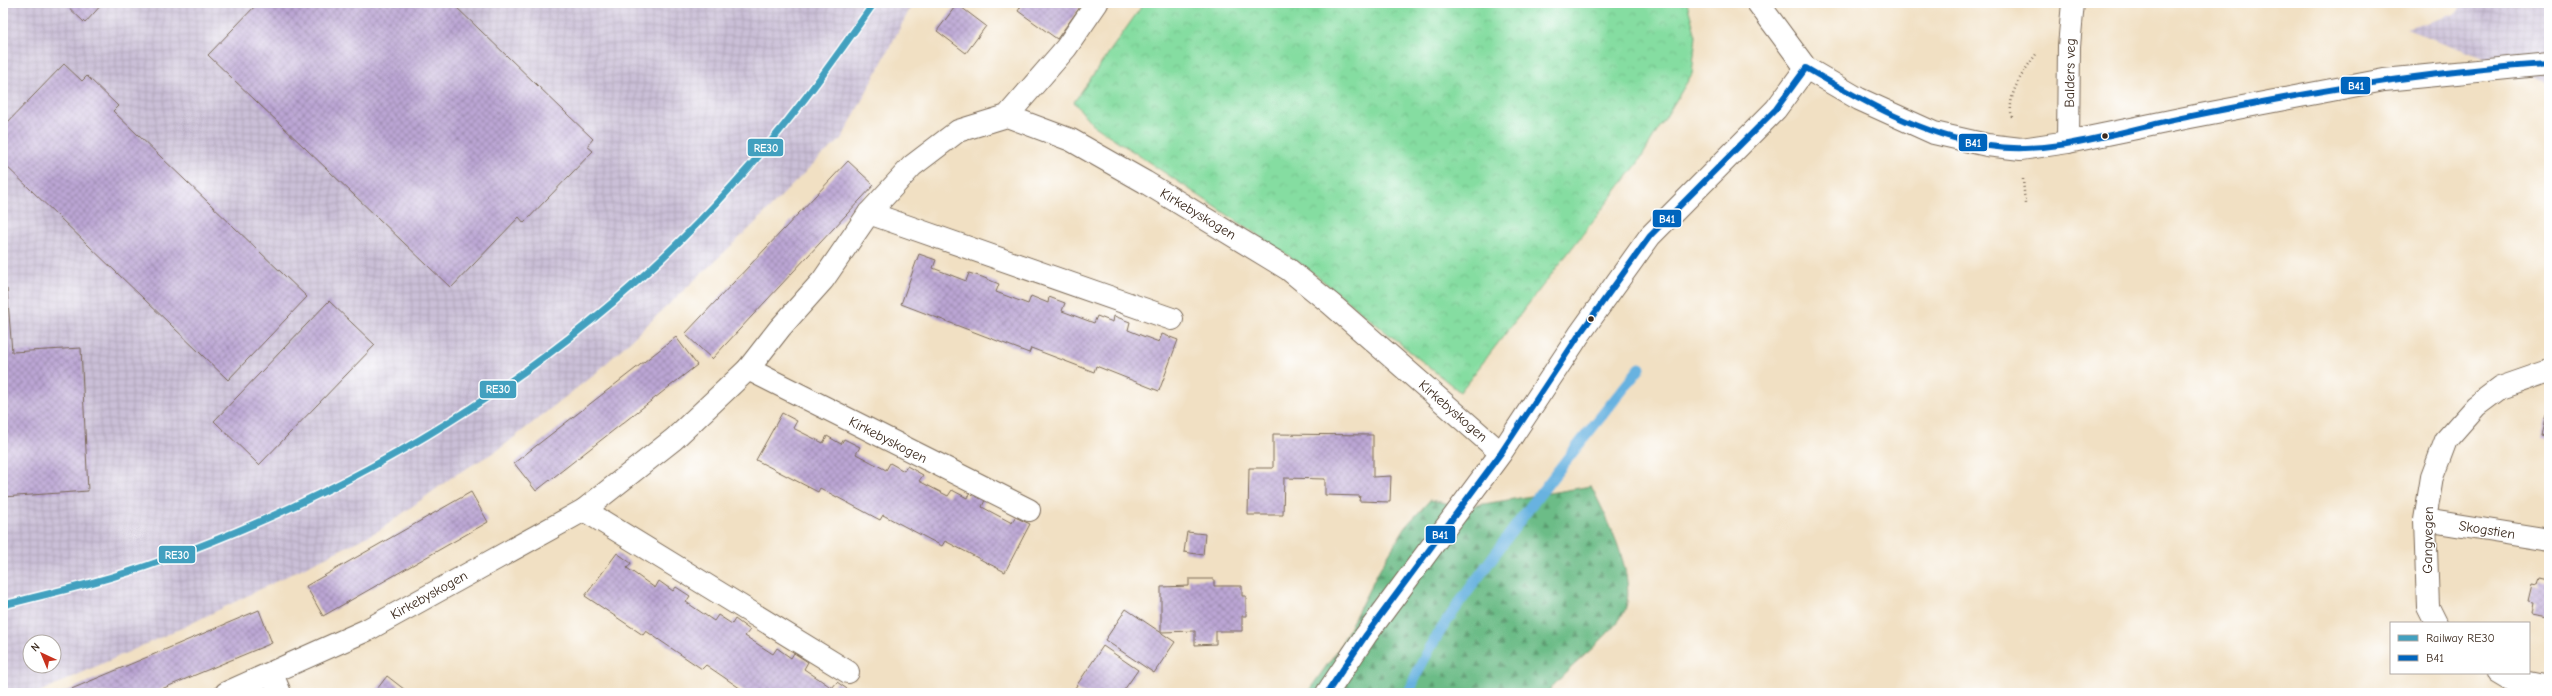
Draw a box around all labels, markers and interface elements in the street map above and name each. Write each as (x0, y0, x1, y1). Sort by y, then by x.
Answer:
street label: Balders veg (2061, 38, 2079, 108)
line badge: B41 (2340, 76, 2371, 95)
text: B41 (2348, 80, 2364, 93)
unlabelled marker (2100, 131, 2110, 141)
line badge: B41 (1958, 133, 1988, 152)
text: B41 (1965, 137, 1981, 150)
line badge: RE30 (747, 138, 784, 157)
text: RE30 (754, 142, 778, 155)
street label: Kirkebyskogen (1157, 185, 1239, 243)
line badge: B41 (1652, 209, 1682, 228)
text: B41 (1659, 213, 1675, 226)
unlabelled marker (1586, 314, 1596, 324)
street label: Kirkebyskogen (1415, 376, 1491, 446)
line badge: RE30 (479, 380, 517, 399)
text: RE30 (486, 383, 510, 396)
street label: Kirkebyskogen (846, 413, 930, 467)
street label: Gangvegen (2419, 506, 2437, 574)
street label: Skogstien (2458, 517, 2516, 543)
line badge: B41 (1425, 525, 1456, 544)
text: B41 (1432, 529, 1448, 542)
line badge: RE30 (158, 545, 196, 564)
text: RE30 (165, 549, 189, 562)
street label: Kirkebyskogen (387, 567, 471, 623)
legend (2390, 622, 2530, 674)
text: Railway RE30 (2426, 631, 2495, 645)
north arrow (22, 634, 62, 674)
text: N (28, 640, 43, 654)
text: B41 (2426, 651, 2444, 665)

